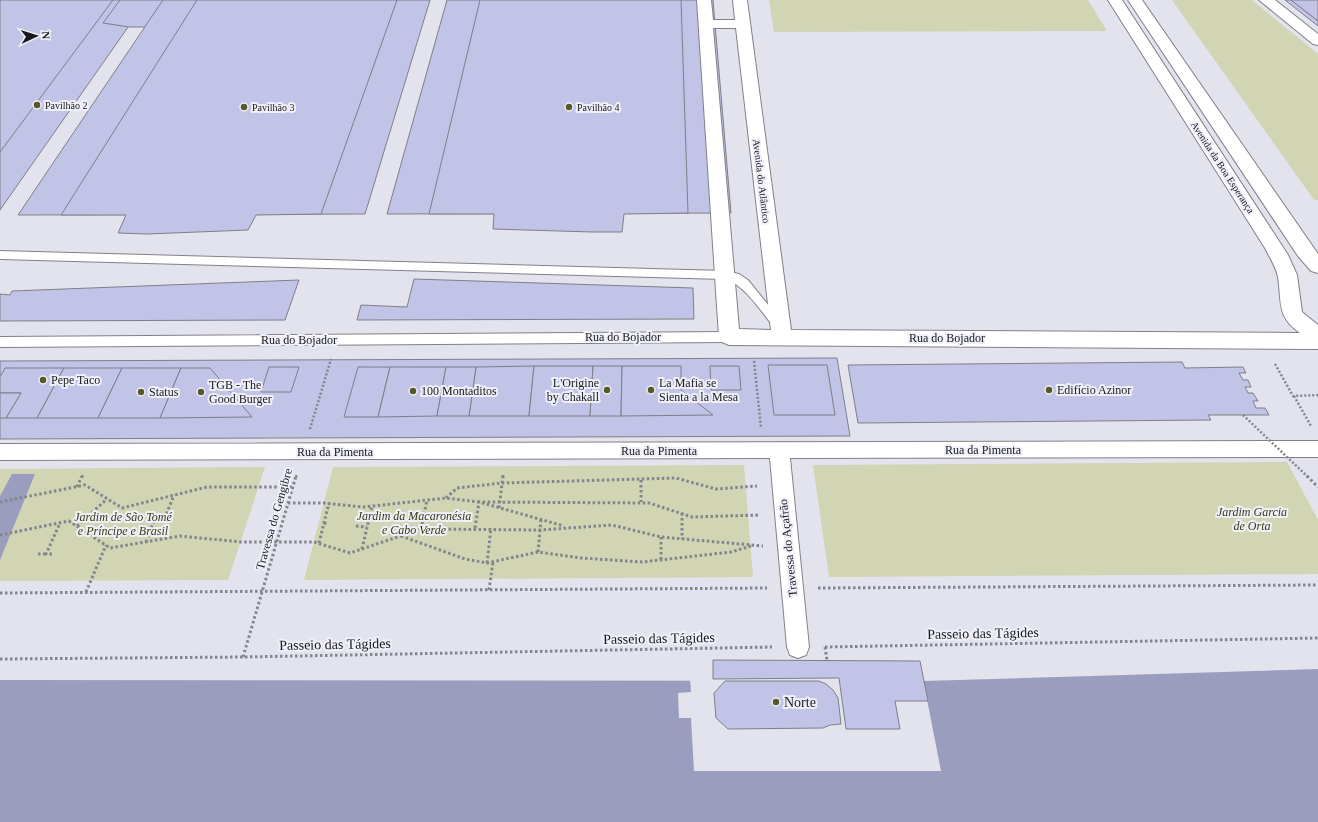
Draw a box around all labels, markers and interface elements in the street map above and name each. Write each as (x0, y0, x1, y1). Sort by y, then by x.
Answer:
north arrow (16, 16, 56, 56)
text: N (40, 31, 52, 40)
marker: Pavilhão 2 (32, 100, 42, 110)
place label: Pavilhão 2 (45, 100, 88, 111)
marker: Pavilhão 3 (239, 102, 249, 112)
place label: Pavilhão 3 (252, 102, 295, 113)
marker: Pavilhão 4 (564, 102, 574, 112)
place label: Pavilhão 4 (577, 102, 620, 113)
street label: Avenida da Boa Esperança (1189, 119, 1257, 216)
street label: Avenida do Atlântico (751, 138, 772, 224)
street label: Rua do Bojador (585, 330, 661, 344)
street label: Rua do Bojador (909, 331, 985, 345)
street label: Rua do Bojador (261, 333, 337, 347)
place label: Pepe Taco (51, 373, 100, 387)
marker: Pepe Taco (38, 375, 48, 385)
place label: L'Origine by Chakall (547, 376, 600, 404)
place label: La Mafia se Sienta a la Mesa (659, 376, 739, 404)
place label: TGB - The Good Burger (209, 378, 272, 406)
place label: Edifício Azinor (1057, 383, 1131, 397)
place label: 100 Montaditos (421, 384, 497, 398)
place label: Status (149, 385, 179, 399)
marker: L'Origine by Chakall (602, 385, 612, 395)
marker: La Mafia se Sienta a la Mesa (646, 385, 656, 395)
marker: Edifício Azinor (1044, 385, 1054, 395)
marker: 100 Montaditos (408, 386, 418, 396)
marker: Status (136, 387, 146, 397)
marker: TGB - The Good Burger (196, 387, 206, 397)
street label: Rua da Pimenta (945, 443, 1022, 457)
street label: Rua da Pimenta (621, 444, 698, 458)
street label: Rua da Pimenta (297, 445, 374, 459)
street label: Travessa do Gengibre (253, 467, 295, 571)
street label: Travessa do Açafrão (776, 498, 800, 598)
park label: Jardim Garcia de Orta (1217, 505, 1287, 533)
park label: Jardim da Macaronésia e Cabo Verde (357, 509, 471, 537)
park label: Jardim de São Tomé e Príncipe e Brasil (74, 510, 172, 538)
street label: Passeio das Tágides (927, 625, 1039, 642)
street label: Passeio das Tágides (603, 630, 715, 647)
street label: Passeio das Tágides (279, 636, 391, 653)
place label: Norte (784, 695, 816, 710)
marker: Norte (771, 697, 781, 707)

